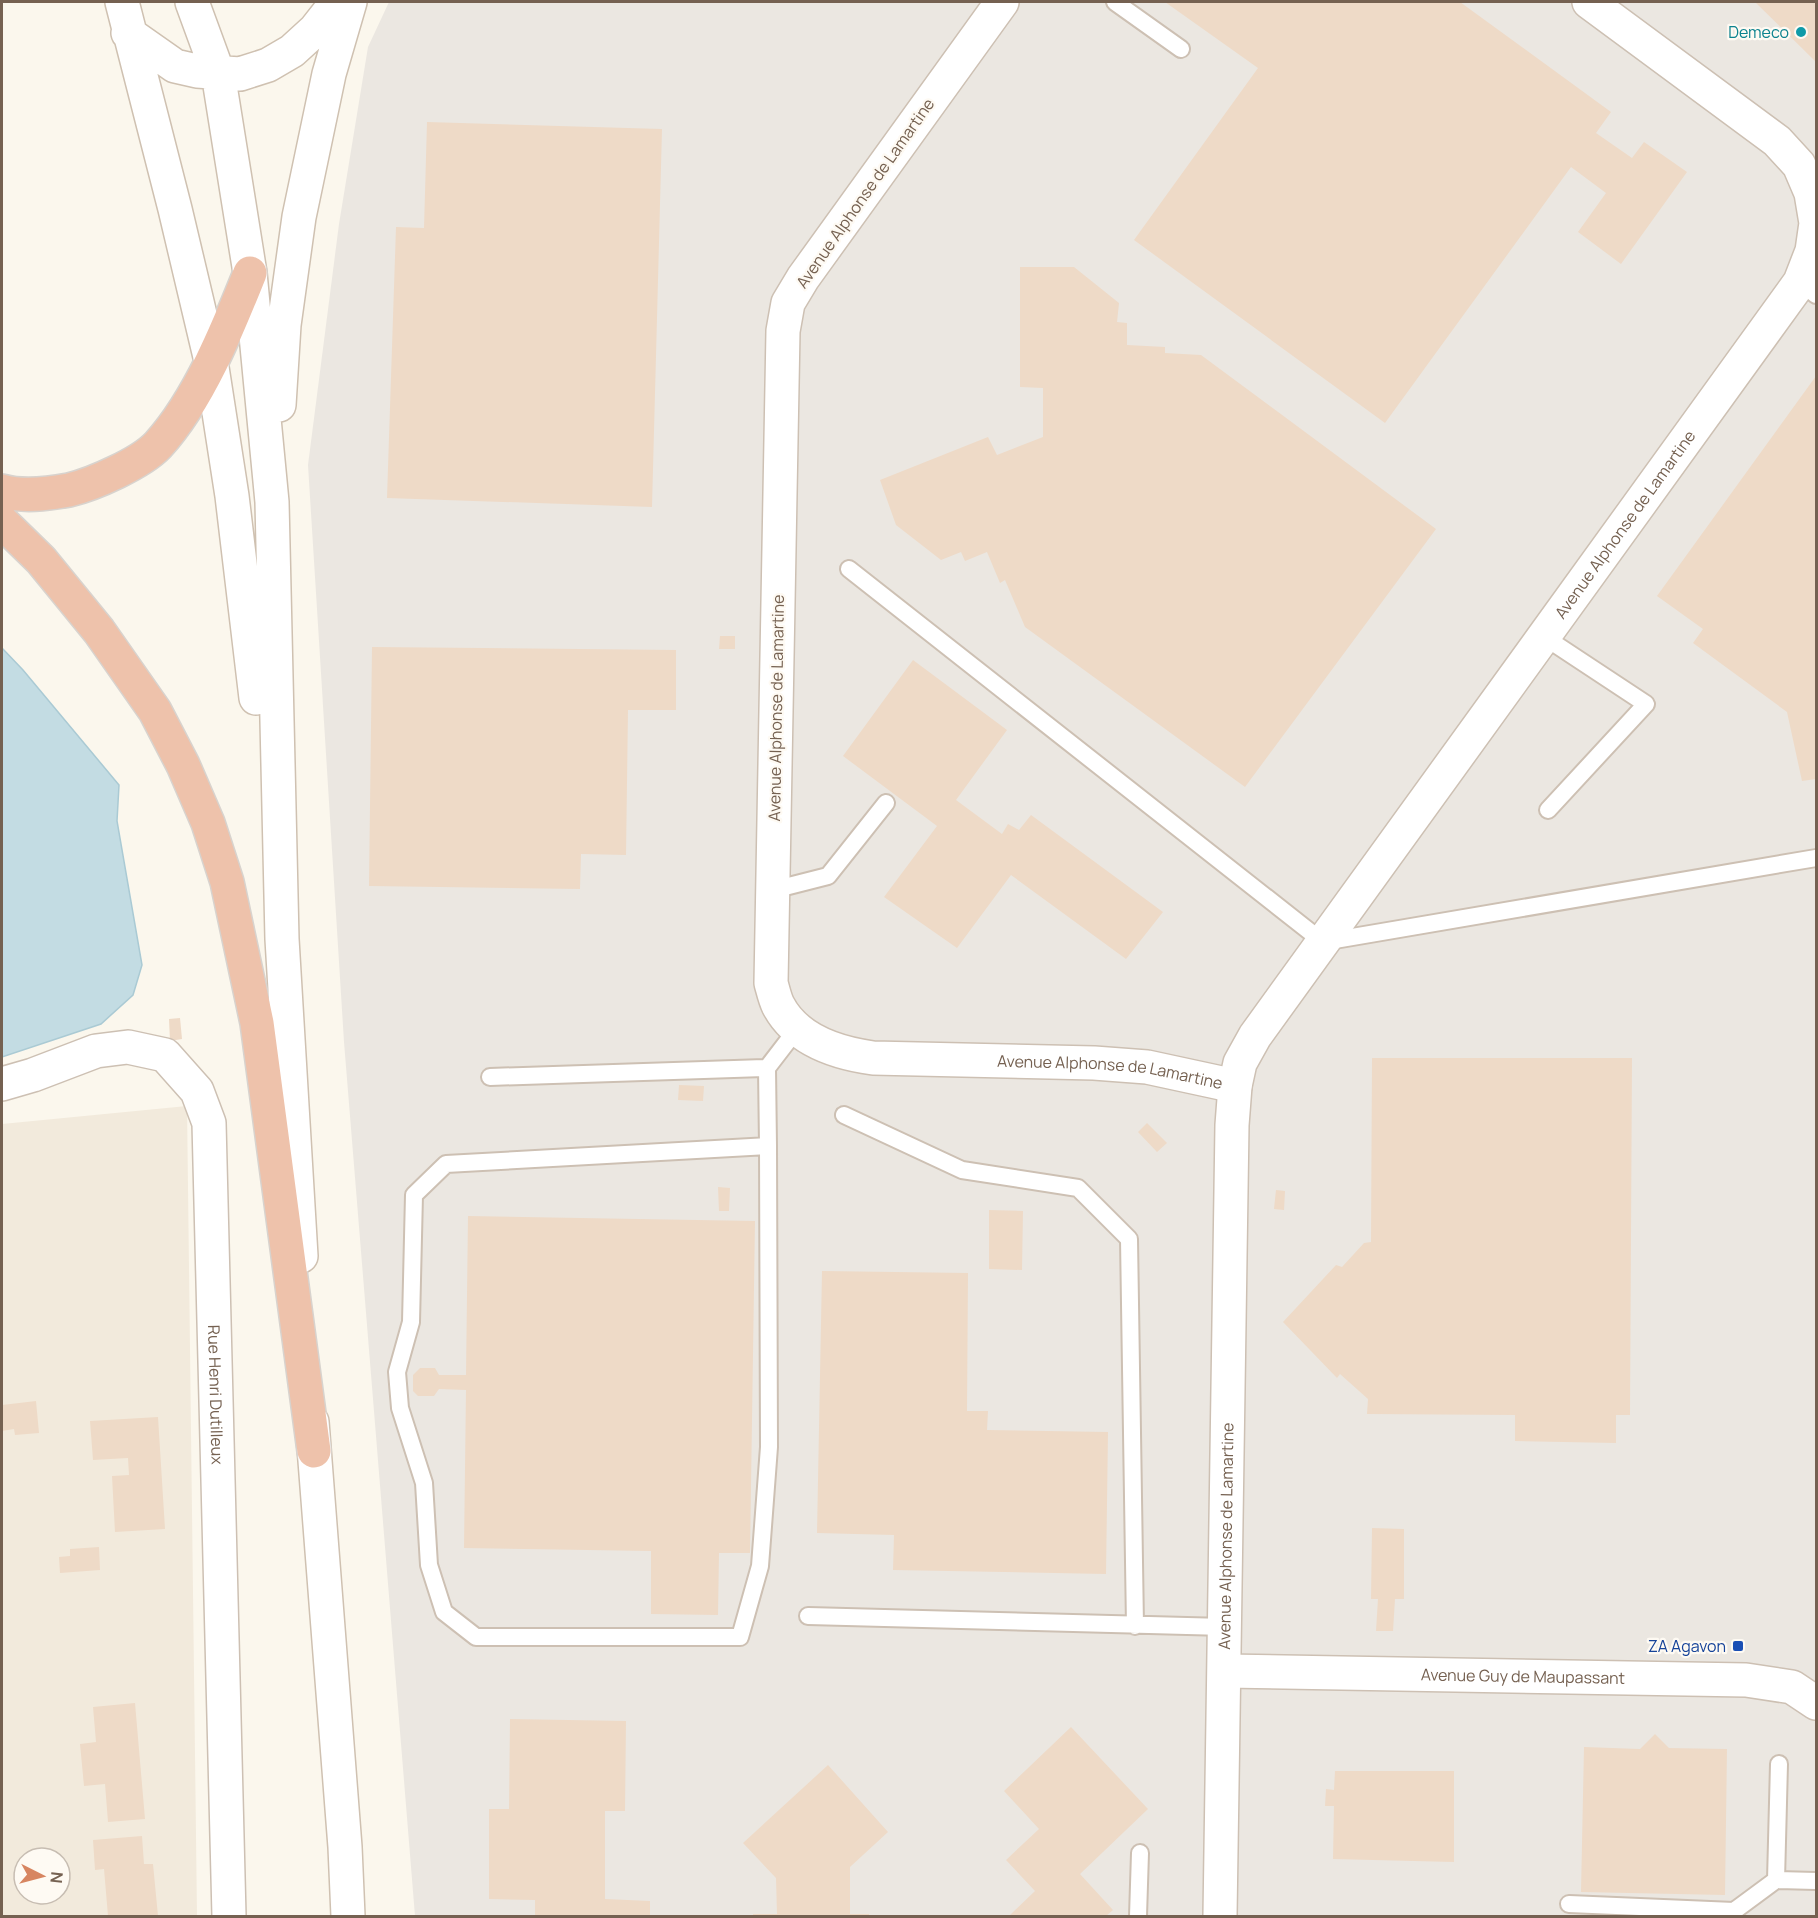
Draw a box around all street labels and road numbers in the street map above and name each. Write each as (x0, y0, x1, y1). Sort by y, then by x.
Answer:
street label: Avenue Alphonse de Lamartine (791, 94, 939, 292)
street label: Avenue Alphonse de Lamartine (1549, 426, 1700, 623)
street label: Avenue Alphonse de Lamartine (763, 594, 789, 822)
street label: Avenue Alphonse de Lamartine (997, 1050, 1225, 1094)
street label: Rue Henri Dutilleux (203, 1325, 229, 1465)
street label: Avenue Alphonse de Lamartine (1213, 1422, 1238, 1650)
street label: Avenue Guy de Maupassant (1421, 1663, 1625, 1689)

